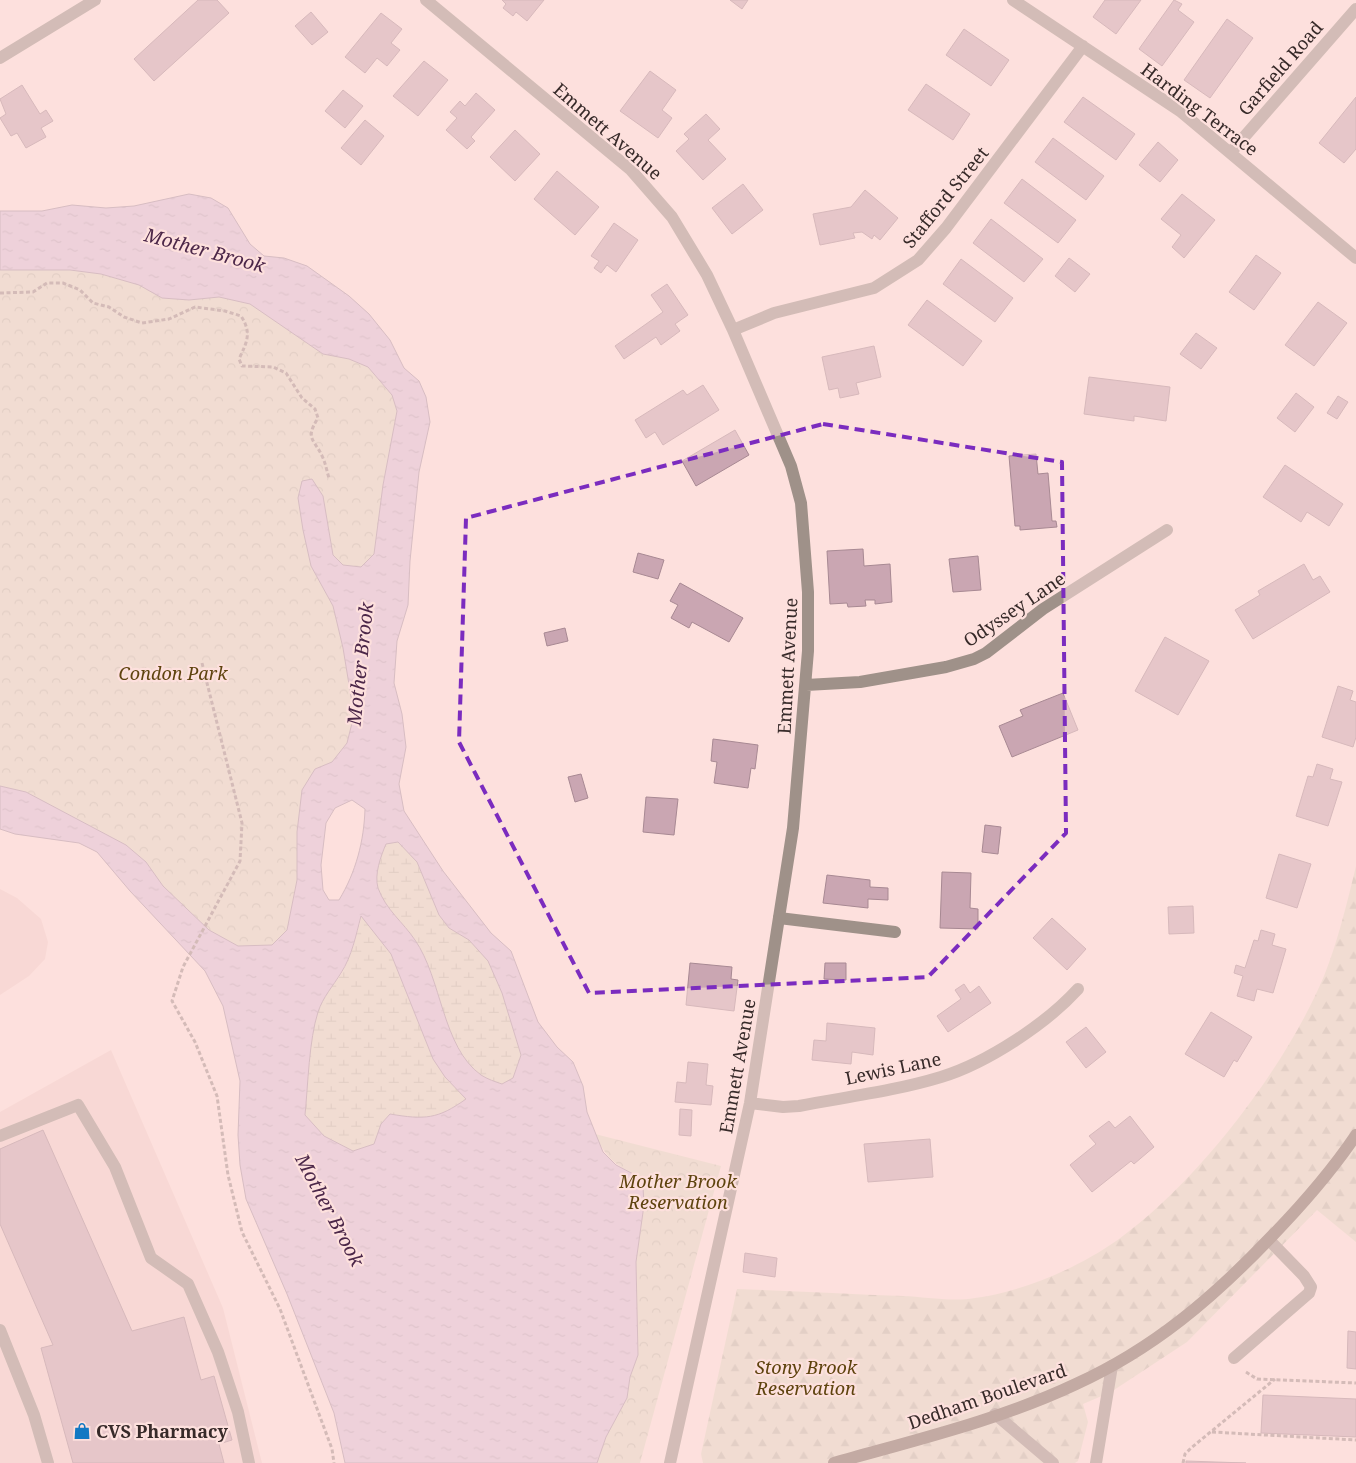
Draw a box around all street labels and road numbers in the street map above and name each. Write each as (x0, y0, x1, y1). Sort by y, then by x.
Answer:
street label: Garfield Road (1232, 16, 1328, 120)
street label: Harding Terrace (1137, 57, 1263, 161)
street label: Emmett Avenue (549, 77, 667, 185)
street label: Stafford Street (897, 141, 993, 253)
street label: Odyssey Lane (958, 566, 1070, 652)
street label: Emmett Avenue (771, 597, 803, 735)
street label: Emmett Avenue (713, 997, 761, 1135)
street label: Lewis Lane (843, 1046, 943, 1090)
street label: Dedham Boulevard (905, 1358, 1069, 1434)

